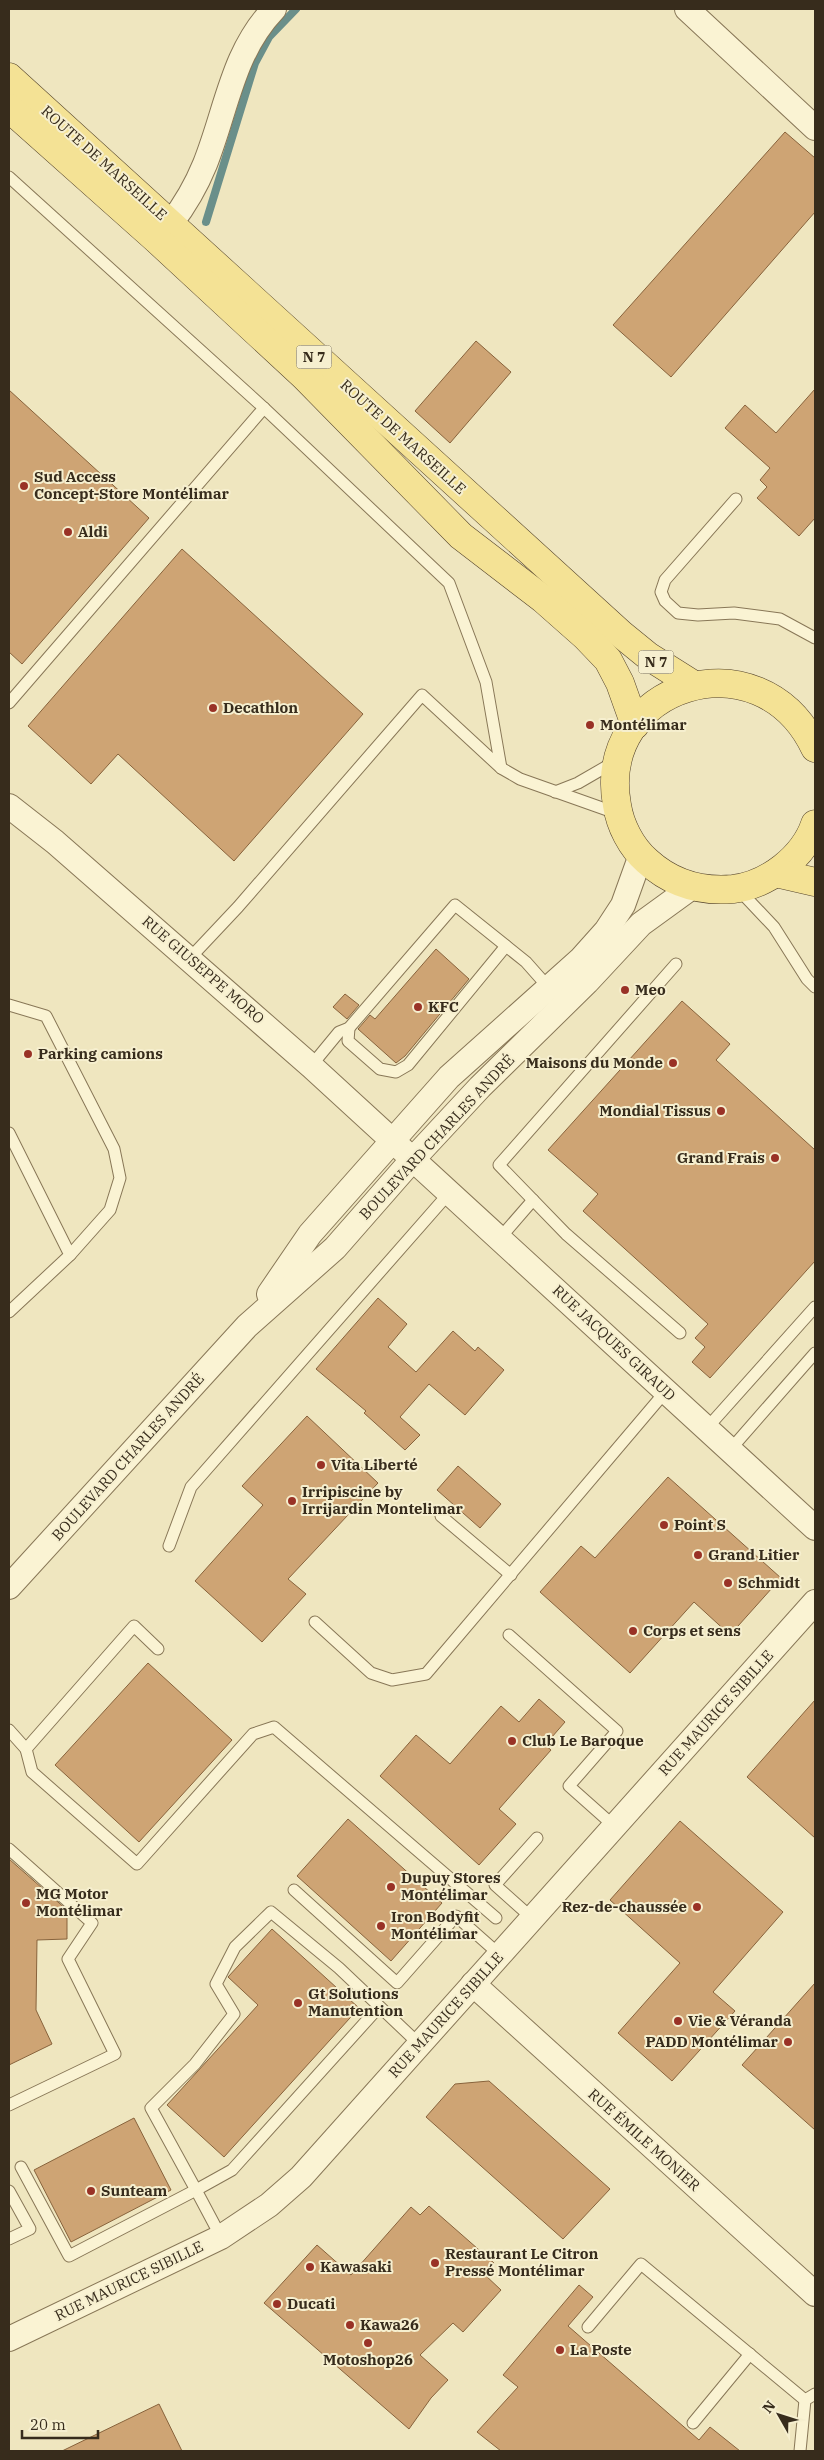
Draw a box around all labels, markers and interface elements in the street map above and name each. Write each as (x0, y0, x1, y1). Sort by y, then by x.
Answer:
street label: ROUTE DE MARSEILLE (37, 101, 171, 224)
road number: N 7 (296, 346, 332, 368)
street label: ROUTE DE MARSEILLE (336, 375, 470, 498)
place label: Sud Access Concept-Store Montélimar (34, 467, 229, 503)
marker: Sud Access Concept-Store Montélimar (18, 480, 30, 492)
place label: Aldi (78, 522, 108, 541)
marker: Aldi (62, 526, 74, 538)
road number: N 7 (638, 650, 674, 674)
place label: Decathlon (223, 698, 298, 717)
marker: Decathlon (207, 702, 219, 714)
place label: Montélimar (600, 715, 687, 734)
marker: Montélimar (584, 719, 596, 731)
street label: RUE GIUSEPPE MORO (138, 911, 268, 1028)
place label: Meo (635, 980, 666, 999)
marker: Meo (619, 984, 631, 996)
place label: KFC (428, 997, 459, 1016)
marker: KFC (412, 1001, 424, 1013)
place label: Parking camions (38, 1044, 163, 1063)
marker: Parking camions (22, 1048, 34, 1060)
street label: BOULEVARD CHARLES ANDRÉ (355, 1050, 518, 1223)
place label: Maisons du Monde (526, 1053, 663, 1072)
marker: Maisons du Monde (667, 1057, 679, 1069)
place label: Mondial Tissus (599, 1101, 711, 1120)
marker: Mondial Tissus (715, 1105, 727, 1117)
place label: Grand Frais (677, 1148, 765, 1167)
marker: Grand Frais (769, 1152, 781, 1164)
street label: RUE JACQUES GIRAUD (549, 1281, 680, 1405)
street label: BOULEVARD CHARLES ANDRÉ (47, 1369, 208, 1544)
place label: Vita Liberté (331, 1455, 418, 1474)
marker: Vita Liberté (315, 1459, 327, 1471)
place label: Irripiscine by Irrijardin Montelimar (302, 1482, 464, 1518)
marker: Irripiscine by Irrijardin Montelimar (286, 1495, 298, 1507)
place label: Point S (674, 1515, 726, 1534)
marker: Point S (658, 1519, 670, 1531)
place label: Grand Litier (708, 1545, 800, 1564)
marker: Grand Litier (692, 1549, 704, 1561)
place label: Schmidt (738, 1573, 800, 1592)
marker: Schmidt (722, 1577, 734, 1589)
place label: Corps et sens (643, 1621, 741, 1640)
marker: Corps et sens (627, 1625, 639, 1637)
street label: RUE MAURICE SIBILLE (654, 1646, 777, 1780)
place label: Club Le Baroque (522, 1731, 644, 1750)
marker: Club Le Baroque (506, 1735, 518, 1747)
place label: Dupuy Stores Montélimar (401, 1868, 501, 1904)
marker: Dupuy Stores Montélimar (385, 1881, 397, 1893)
place label: MG Motor Montélimar (36, 1884, 123, 1920)
marker: MG Motor Montélimar (20, 1897, 32, 1909)
place label: Rez-de-chaussée (562, 1897, 687, 1916)
marker: Rez-de-chaussée (691, 1901, 703, 1913)
place label: Iron Bodyfit Montélimar (391, 1907, 480, 1943)
marker: Iron Bodyfit Montélimar (375, 1920, 387, 1932)
street label: RUE MAURICE SIBILLE (384, 1948, 507, 2082)
place label: Gt Solutions Manutention (308, 1984, 403, 2020)
marker: Gt Solutions Manutention (292, 1997, 304, 2009)
place label: Vie & Véranda (688, 2011, 792, 2030)
marker: Vie & Véranda (672, 2015, 684, 2027)
place label: PADD Montélimar (645, 2032, 779, 2051)
marker: PADD Montélimar (782, 2036, 794, 2048)
street label: RUE ÉMILE MONIER (584, 2084, 704, 2195)
place label: Sunteam (101, 2181, 168, 2200)
marker: Sunteam (85, 2185, 97, 2197)
street label: RUE MAURICE SIBILLE (51, 2236, 206, 2325)
place label: Restaurant Le Citron Pressé Montélimar (445, 2244, 598, 2280)
place label: Kawasaki (320, 2257, 392, 2276)
marker: Restaurant Le Citron Pressé Montélimar (429, 2257, 441, 2269)
marker: Kawasaki (304, 2261, 316, 2273)
place label: Ducati (287, 2294, 335, 2313)
marker: Ducati (271, 2298, 283, 2310)
place label: Kawa26 (360, 2315, 419, 2334)
marker: Kawa26 (344, 2319, 356, 2331)
marker: Motoshop26 (362, 2337, 374, 2349)
place label: La Poste (570, 2340, 632, 2359)
marker: La Poste (554, 2344, 566, 2356)
place label: Motoshop26 (323, 2350, 413, 2369)
north arrow (754, 2390, 804, 2440)
text: N (758, 2397, 779, 2417)
scale bar (22, 2408, 99, 2440)
text: 20 m (30, 2415, 66, 2434)

